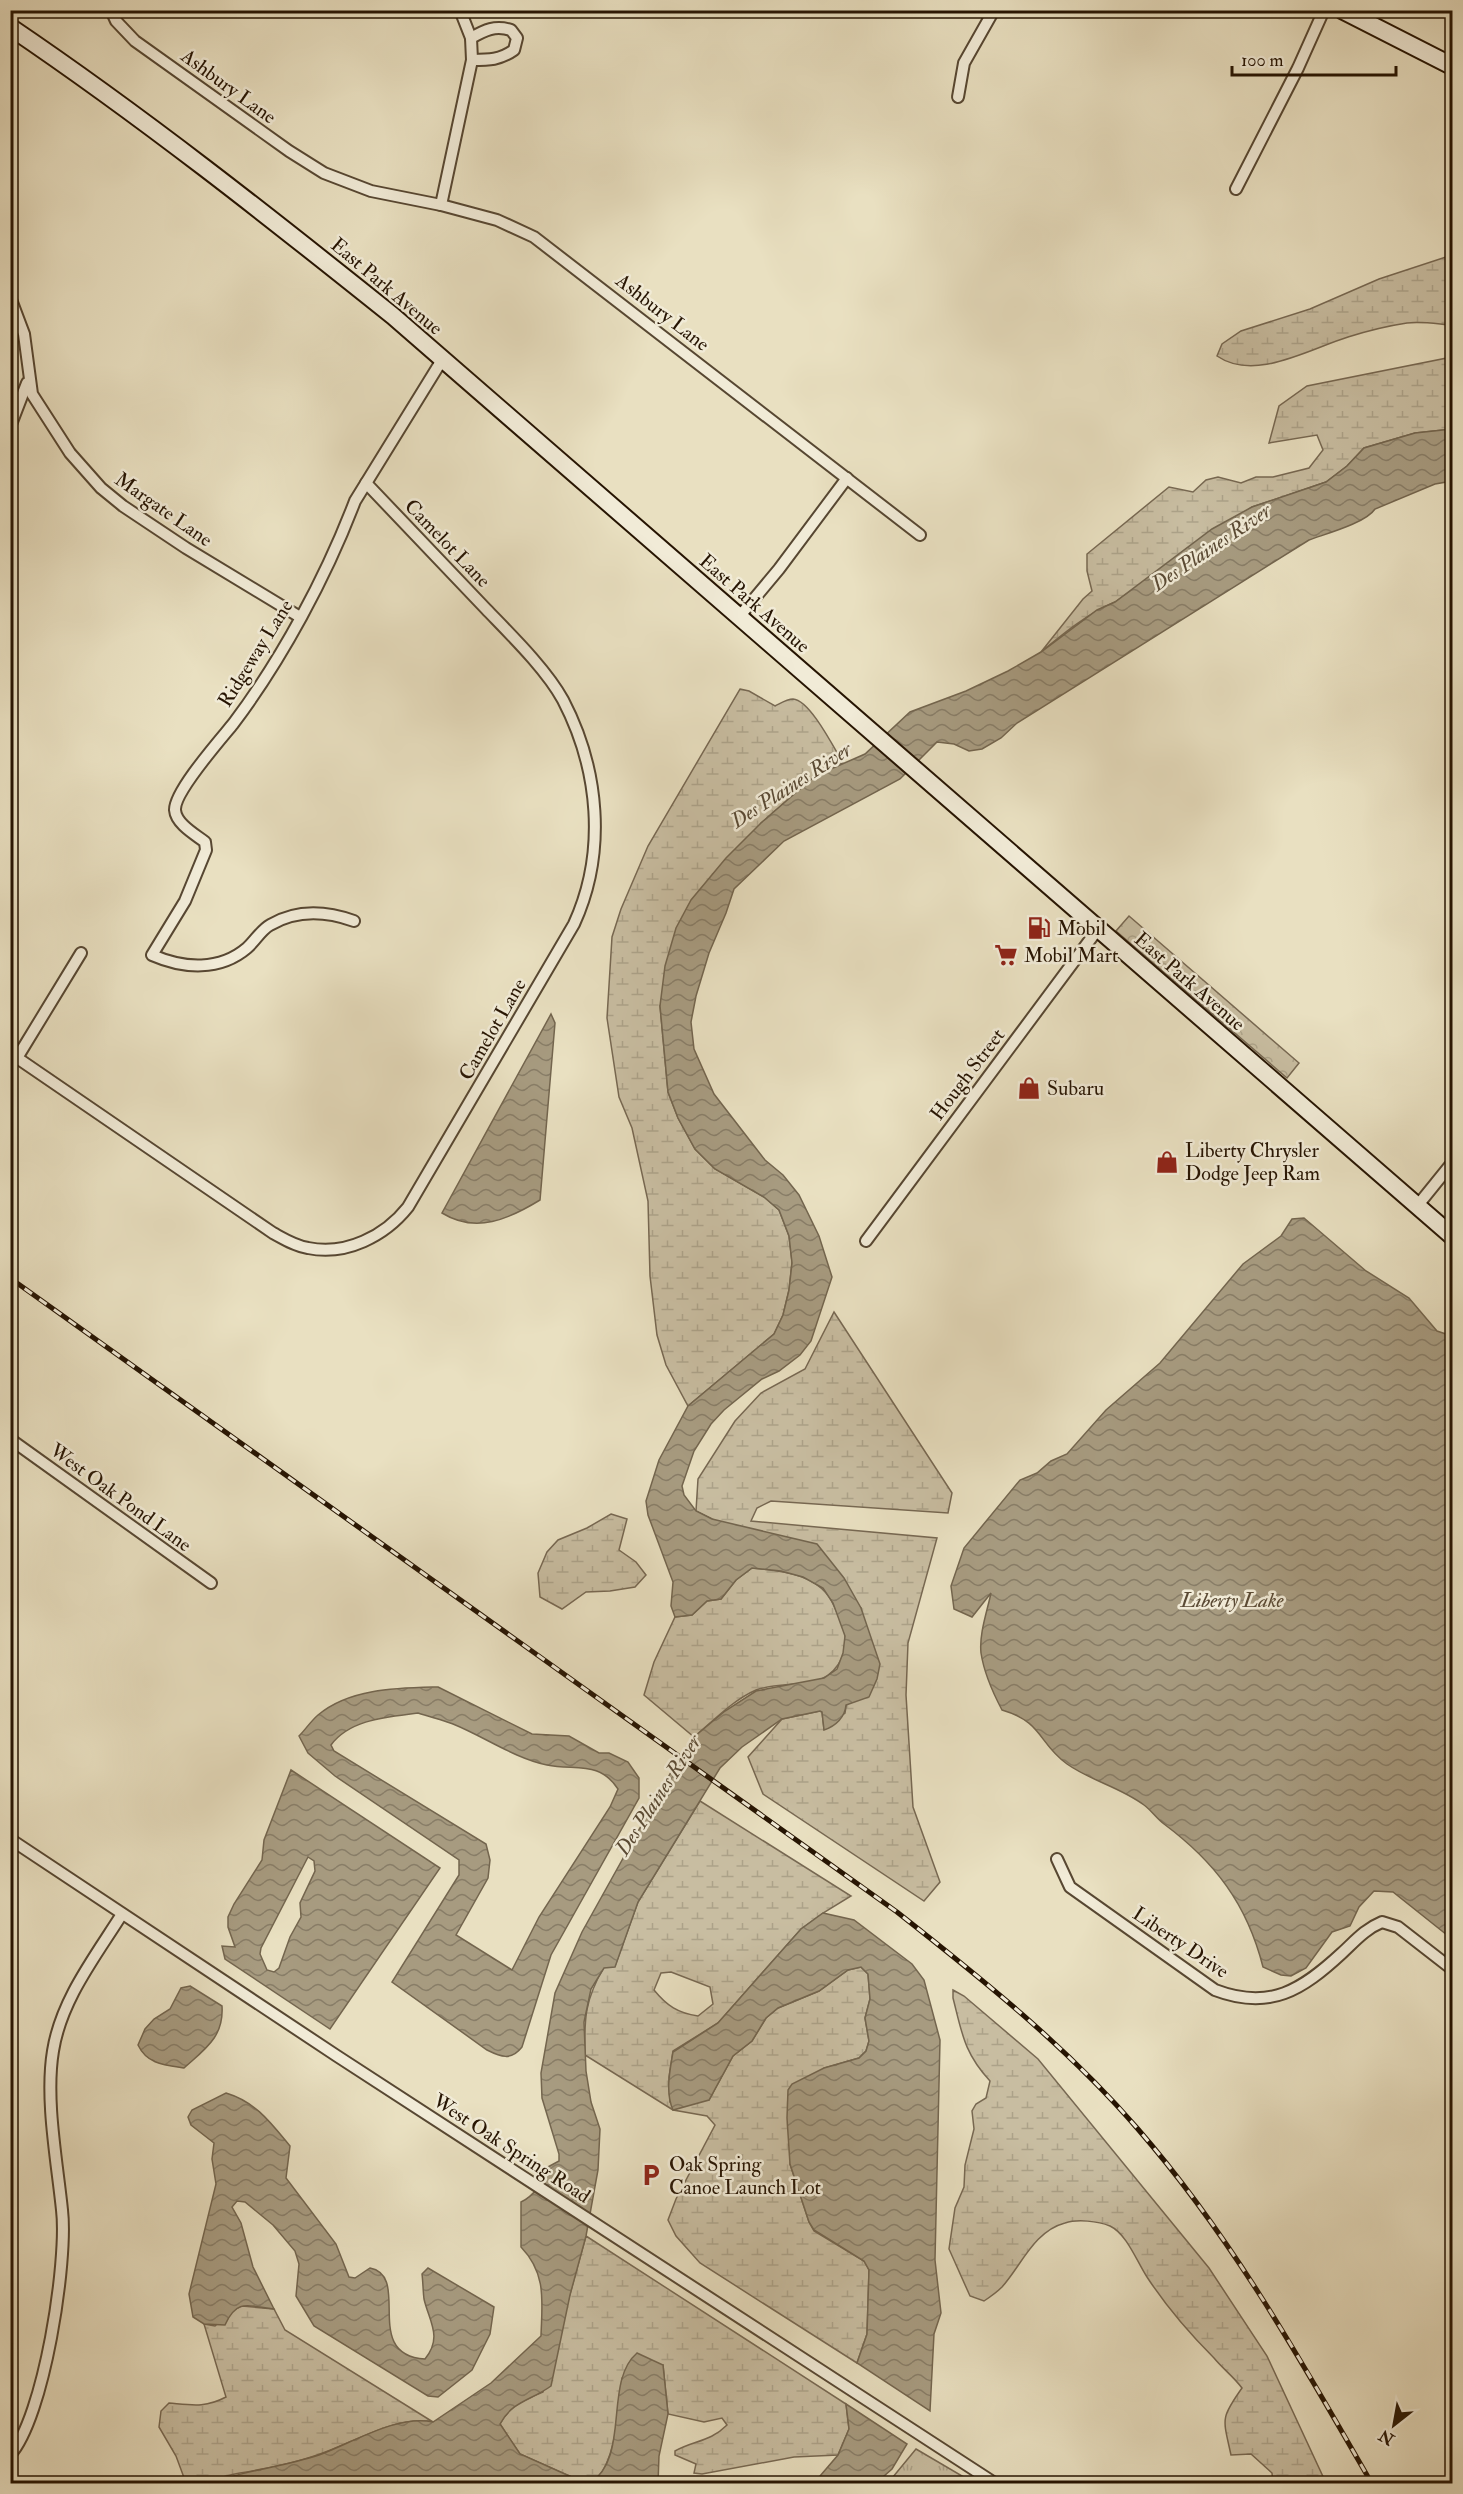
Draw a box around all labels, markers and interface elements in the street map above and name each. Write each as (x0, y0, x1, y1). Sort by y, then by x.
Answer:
scale bar (1232, 39, 1396, 77)
street label: Ashbury Lane (175, 43, 281, 129)
text: 100 m (1241, 49, 1284, 72)
street label: East Park Avenue (326, 232, 448, 341)
street label: Ashbury Lane (610, 267, 714, 357)
street label: Margate Lane (110, 467, 217, 552)
street label: Camelot Lane (399, 494, 496, 593)
water label: Des Plaines River (1145, 497, 1277, 598)
street label: East Park Avenue (694, 548, 815, 658)
street label: Ridgeway Lane (212, 595, 298, 712)
water label: Des Plaines River (725, 736, 858, 835)
fuel station icon: Mobil (1026, 915, 1052, 941)
place label: Mobil (1057, 916, 1106, 941)
street label: East Park Avenue (1129, 926, 1250, 1036)
supermarket icon: Mobil Mart (993, 942, 1019, 968)
place label: Mobil Mart (1024, 943, 1119, 968)
street label: Camelot Lane (453, 974, 532, 1085)
street label: Hough Street (925, 1023, 1010, 1125)
shop icon: Subaru (1016, 1075, 1042, 1101)
place label: Subaru (1047, 1076, 1104, 1101)
place label: Liberty Chrysler Dodge Jeep Ram (1185, 1138, 1320, 1187)
shop icon: Liberty Chrysler Dodge Jeep Ram (1154, 1149, 1180, 1175)
street label: West Oak Pond Lane (44, 1437, 197, 1557)
water label: Liberty Lake (1179, 1587, 1285, 1614)
water label: Des Plaines River (609, 1729, 708, 1862)
street label: Liberty Drive (1128, 1901, 1234, 1984)
street label: West Oak Spring Road (427, 2088, 595, 2210)
place label: Oak Spring Canoe Launch Lot (669, 2152, 822, 2200)
parking icon: Oak Spring Canoe Launch Lot (638, 2162, 664, 2188)
north arrow (1364, 2395, 1424, 2455)
text: N (1375, 2424, 1399, 2450)

